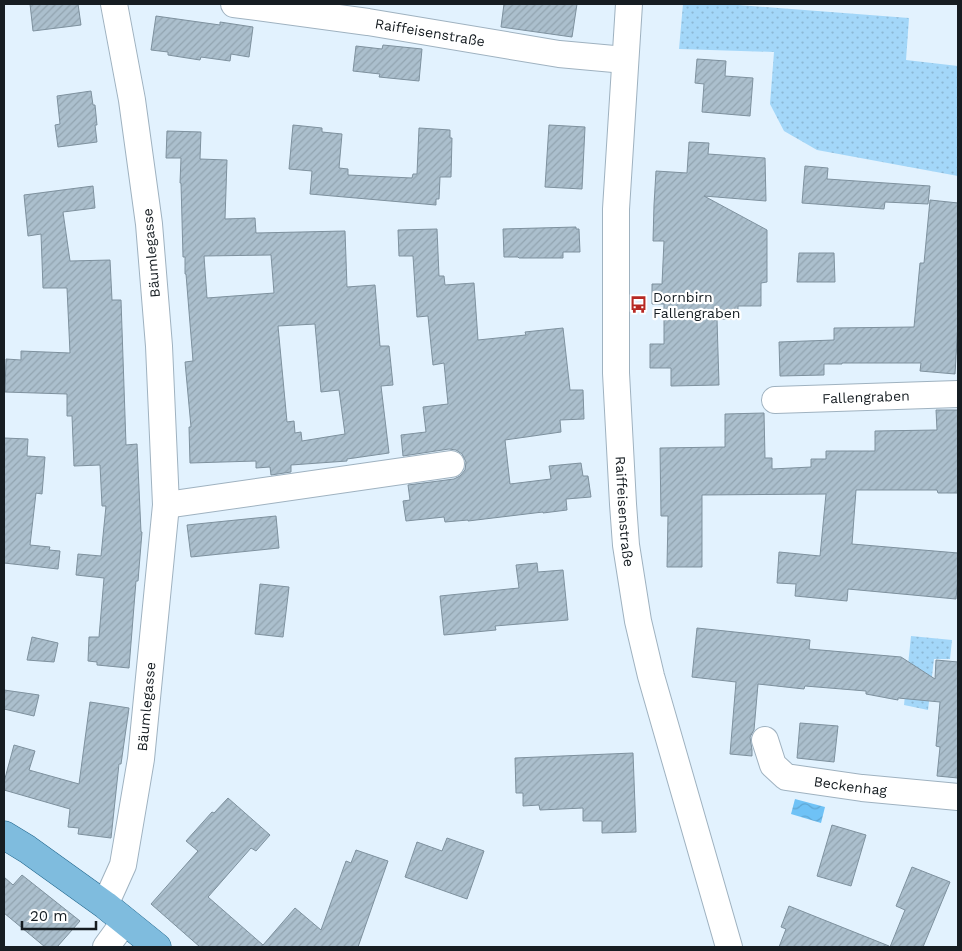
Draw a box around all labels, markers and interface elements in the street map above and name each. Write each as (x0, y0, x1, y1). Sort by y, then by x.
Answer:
street label: Raiffeisenstraße (374, 15, 486, 49)
street label: Bäumlegasse (139, 208, 163, 298)
place label: Dornbirn Fallengraben (653, 289, 740, 321)
bus stop icon: Dornbirn Fallengraben (629, 295, 649, 315)
street label: Fallengraben (822, 388, 910, 406)
street label: Raiffeisenstraße (612, 455, 637, 568)
street label: Bäumlegasse (134, 661, 159, 752)
street label: Beckenhag (813, 773, 888, 798)
scale bar (22, 898, 96, 930)
text: 20 m (30, 907, 68, 925)

